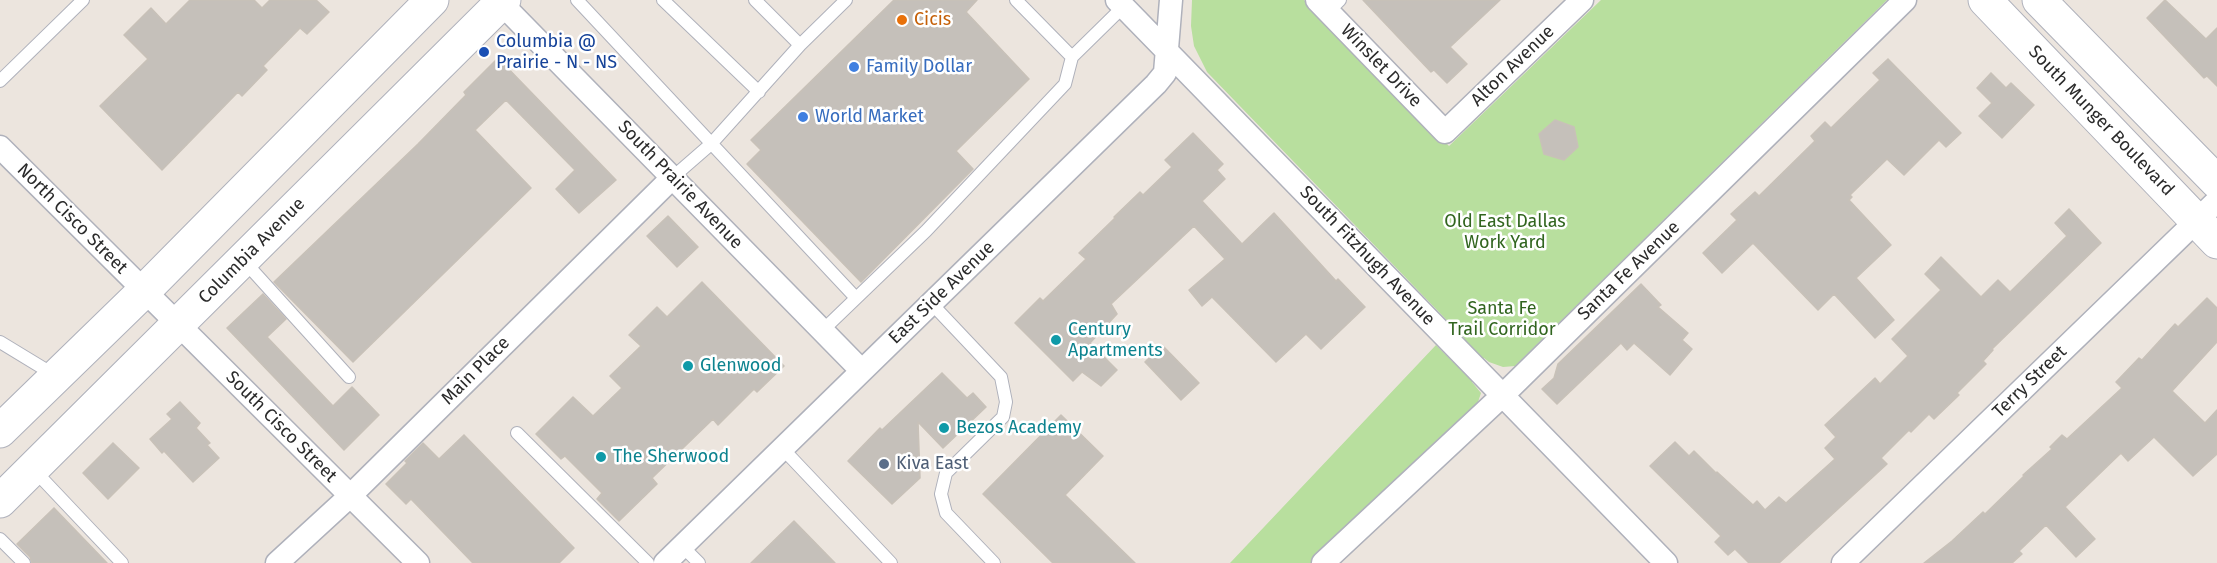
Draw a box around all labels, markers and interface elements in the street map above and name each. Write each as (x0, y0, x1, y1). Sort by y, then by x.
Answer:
place label: Cicis (914, 9, 951, 31)
marker: Cicis (895, 13, 909, 27)
street label: Winslet Drive (1336, 20, 1426, 112)
street label: Alton Avenue (1467, 21, 1559, 111)
place label: Columbia @ Prairie - N - NS (496, 31, 617, 74)
street label: South Munger Boulevard (2024, 41, 2178, 201)
marker: Columbia @ Prairie - N - NS (477, 45, 491, 59)
place label: Family Dollar (866, 56, 972, 78)
marker: Family Dollar (847, 60, 861, 74)
place label: World Market (815, 106, 924, 128)
marker: World Market (796, 110, 810, 124)
street label: South Prairie Avenue (613, 116, 747, 254)
street label: North Cisco Street (12, 159, 132, 279)
street label: South Fitzhugh Avenue (1295, 182, 1439, 330)
street label: Columbia Avenue (194, 193, 310, 309)
park label: Old East Dallas Work Yard (1444, 211, 1566, 254)
street label: Santa Fe Avenue (1573, 217, 1685, 325)
street label: East Side Avenue (885, 237, 999, 349)
park label: Santa Fe Trail Corridor (1448, 298, 1556, 340)
place label: Century Apartments (1068, 319, 1163, 362)
street label: Main Place (437, 332, 515, 410)
marker: Century Apartments (1049, 333, 1063, 347)
street label: Terry Street (1989, 341, 2071, 423)
place label: Glenwood (700, 355, 782, 377)
marker: Glenwood (681, 359, 695, 373)
street label: South Cisco Street (221, 367, 341, 487)
place label: Bezos Academy (956, 417, 1081, 439)
marker: Bezos Academy (937, 421, 951, 435)
place label: The Sherwood (613, 446, 729, 468)
marker: The Sherwood (594, 450, 608, 464)
place label: Kiva East (896, 453, 969, 475)
marker: Kiva East (877, 457, 891, 471)

